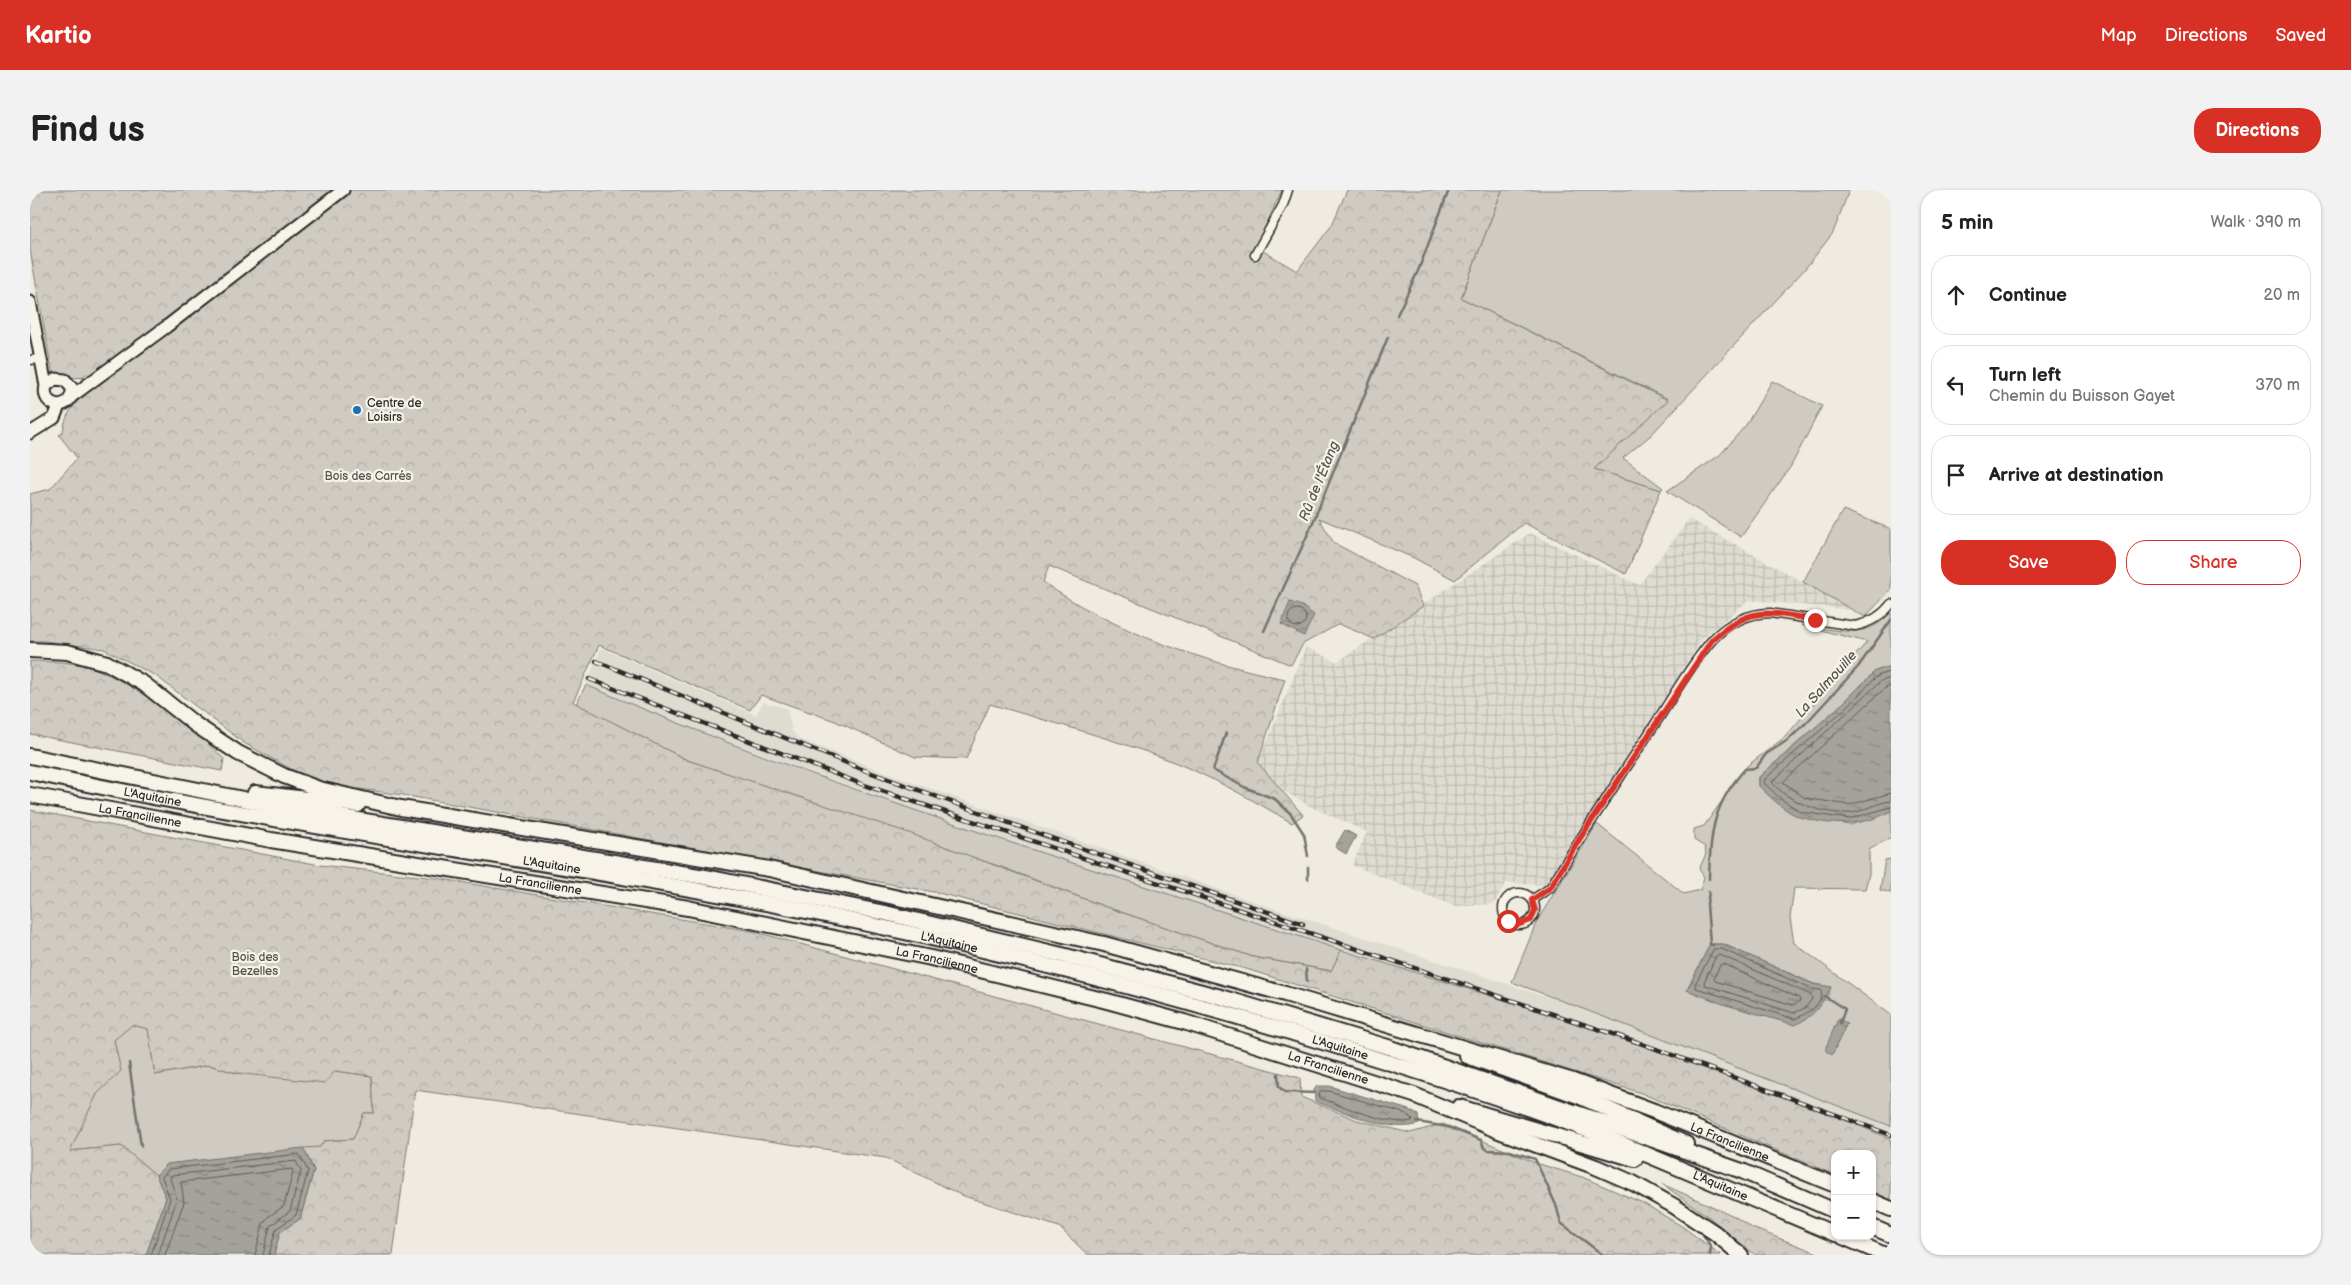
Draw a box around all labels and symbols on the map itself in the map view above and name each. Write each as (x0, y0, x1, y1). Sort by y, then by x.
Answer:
place label: Centre de Loisirs (367, 396, 422, 425)
marker: Centre de Loisirs (351, 404, 363, 416)
water label: Rû de l'Étang (1294, 438, 1343, 524)
park label: Bois des Carrés (324, 469, 412, 484)
route end (1804, 609, 1827, 632)
water label: La Salmouille (1791, 647, 1861, 721)
street label: L'Aquitaine (122, 784, 183, 810)
street label: La Francilienne (97, 800, 183, 831)
street label: L'Aquitaine (522, 853, 582, 877)
street label: La Francilienne (498, 870, 583, 898)
route start (1497, 910, 1520, 933)
street label: L'Aquitaine (919, 928, 979, 956)
street label: La Francilienne (894, 943, 980, 977)
park label: Bois des Bezelles (232, 950, 279, 979)
street label: L'Aquitaine (1310, 1032, 1370, 1063)
street label: La Francilienne (1286, 1048, 1370, 1088)
street label: La Francilienne (1688, 1119, 1772, 1165)
street label: L'Aquitaine (1691, 1167, 1750, 1204)

